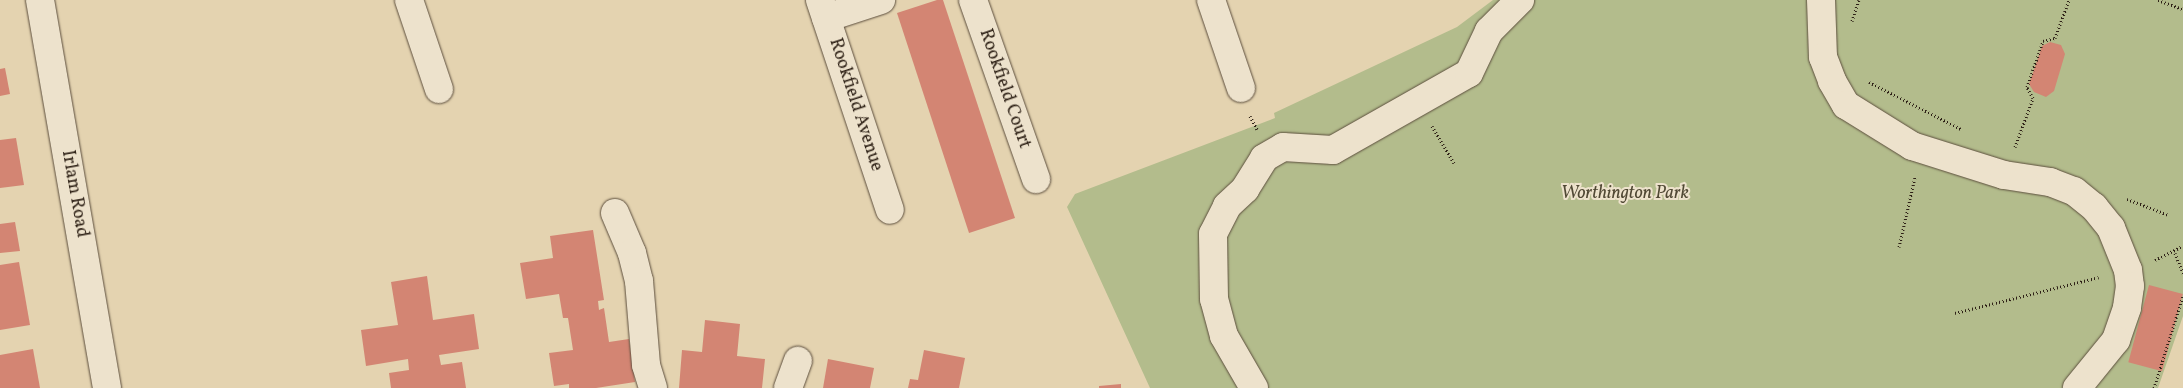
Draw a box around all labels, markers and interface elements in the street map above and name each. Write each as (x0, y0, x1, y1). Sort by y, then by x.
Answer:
street label: Rookfield Court (973, 26, 1035, 152)
street label: Rookfield Avenue (823, 36, 887, 174)
street label: Irlam Road (56, 149, 92, 239)
park label: Worthington Park (1561, 183, 1689, 205)

